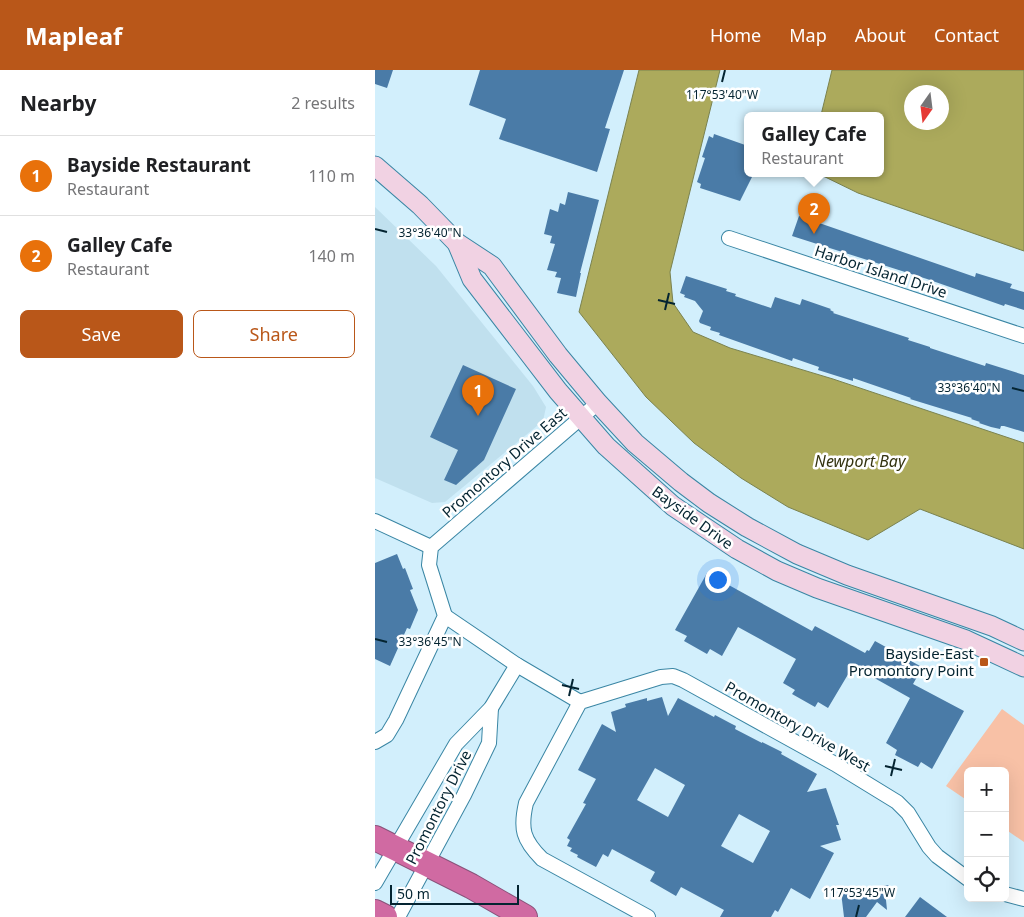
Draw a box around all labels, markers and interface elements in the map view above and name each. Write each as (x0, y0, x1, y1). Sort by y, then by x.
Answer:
text: Mapleaf (25, 19, 122, 52)
text: Home (710, 23, 761, 47)
text: Map (789, 23, 827, 47)
text: About (855, 23, 906, 47)
text: Contact (934, 23, 999, 47)
north arrow (904, 85, 949, 130)
text: 117°53'40"W (686, 86, 758, 103)
text: Nearby (20, 89, 96, 117)
text: 2 results (291, 92, 355, 114)
popup (744, 112, 884, 177)
text: Galley Cafe (761, 121, 867, 147)
text: Restaurant (761, 147, 843, 169)
text: Bayside Restaurant (67, 152, 251, 178)
text: 1 (31, 165, 41, 187)
text: 110 m (308, 165, 355, 187)
text: Restaurant (67, 178, 149, 200)
pin: 2 (798, 193, 830, 234)
text: 33°36'40"N (398, 224, 462, 241)
text: Galley Cafe (67, 232, 173, 258)
street label: Harbor Island Drive (812, 240, 950, 302)
text: 2 (31, 245, 41, 267)
text: 140 m (308, 245, 355, 267)
text: Restaurant (67, 258, 149, 280)
button: Save (20, 310, 183, 358)
button: Share (193, 310, 355, 358)
pin: 1 (462, 375, 494, 416)
text: 33°36'40"N (937, 379, 1001, 396)
street label: Promontory Drive East (437, 402, 571, 522)
water label: Newport Bay (815, 450, 907, 472)
street label: Bayside Drive (648, 481, 738, 553)
your location (705, 567, 731, 593)
text: 33°36'45"N (398, 633, 462, 650)
place label: Bayside-East Promontory Point (849, 643, 975, 680)
marker: Bayside-East Promontory Point (978, 656, 990, 668)
street label: Promontory Drive West (722, 676, 875, 776)
street label: Promontory Drive (401, 746, 475, 868)
map controls (964, 767, 1009, 902)
button: + (964, 767, 1009, 812)
button: − (964, 812, 1009, 857)
button: locate (964, 857, 1009, 902)
scale bar (390, 882, 519, 905)
text: 50 m (397, 884, 430, 903)
text: 117°53'45"W (823, 884, 895, 901)

